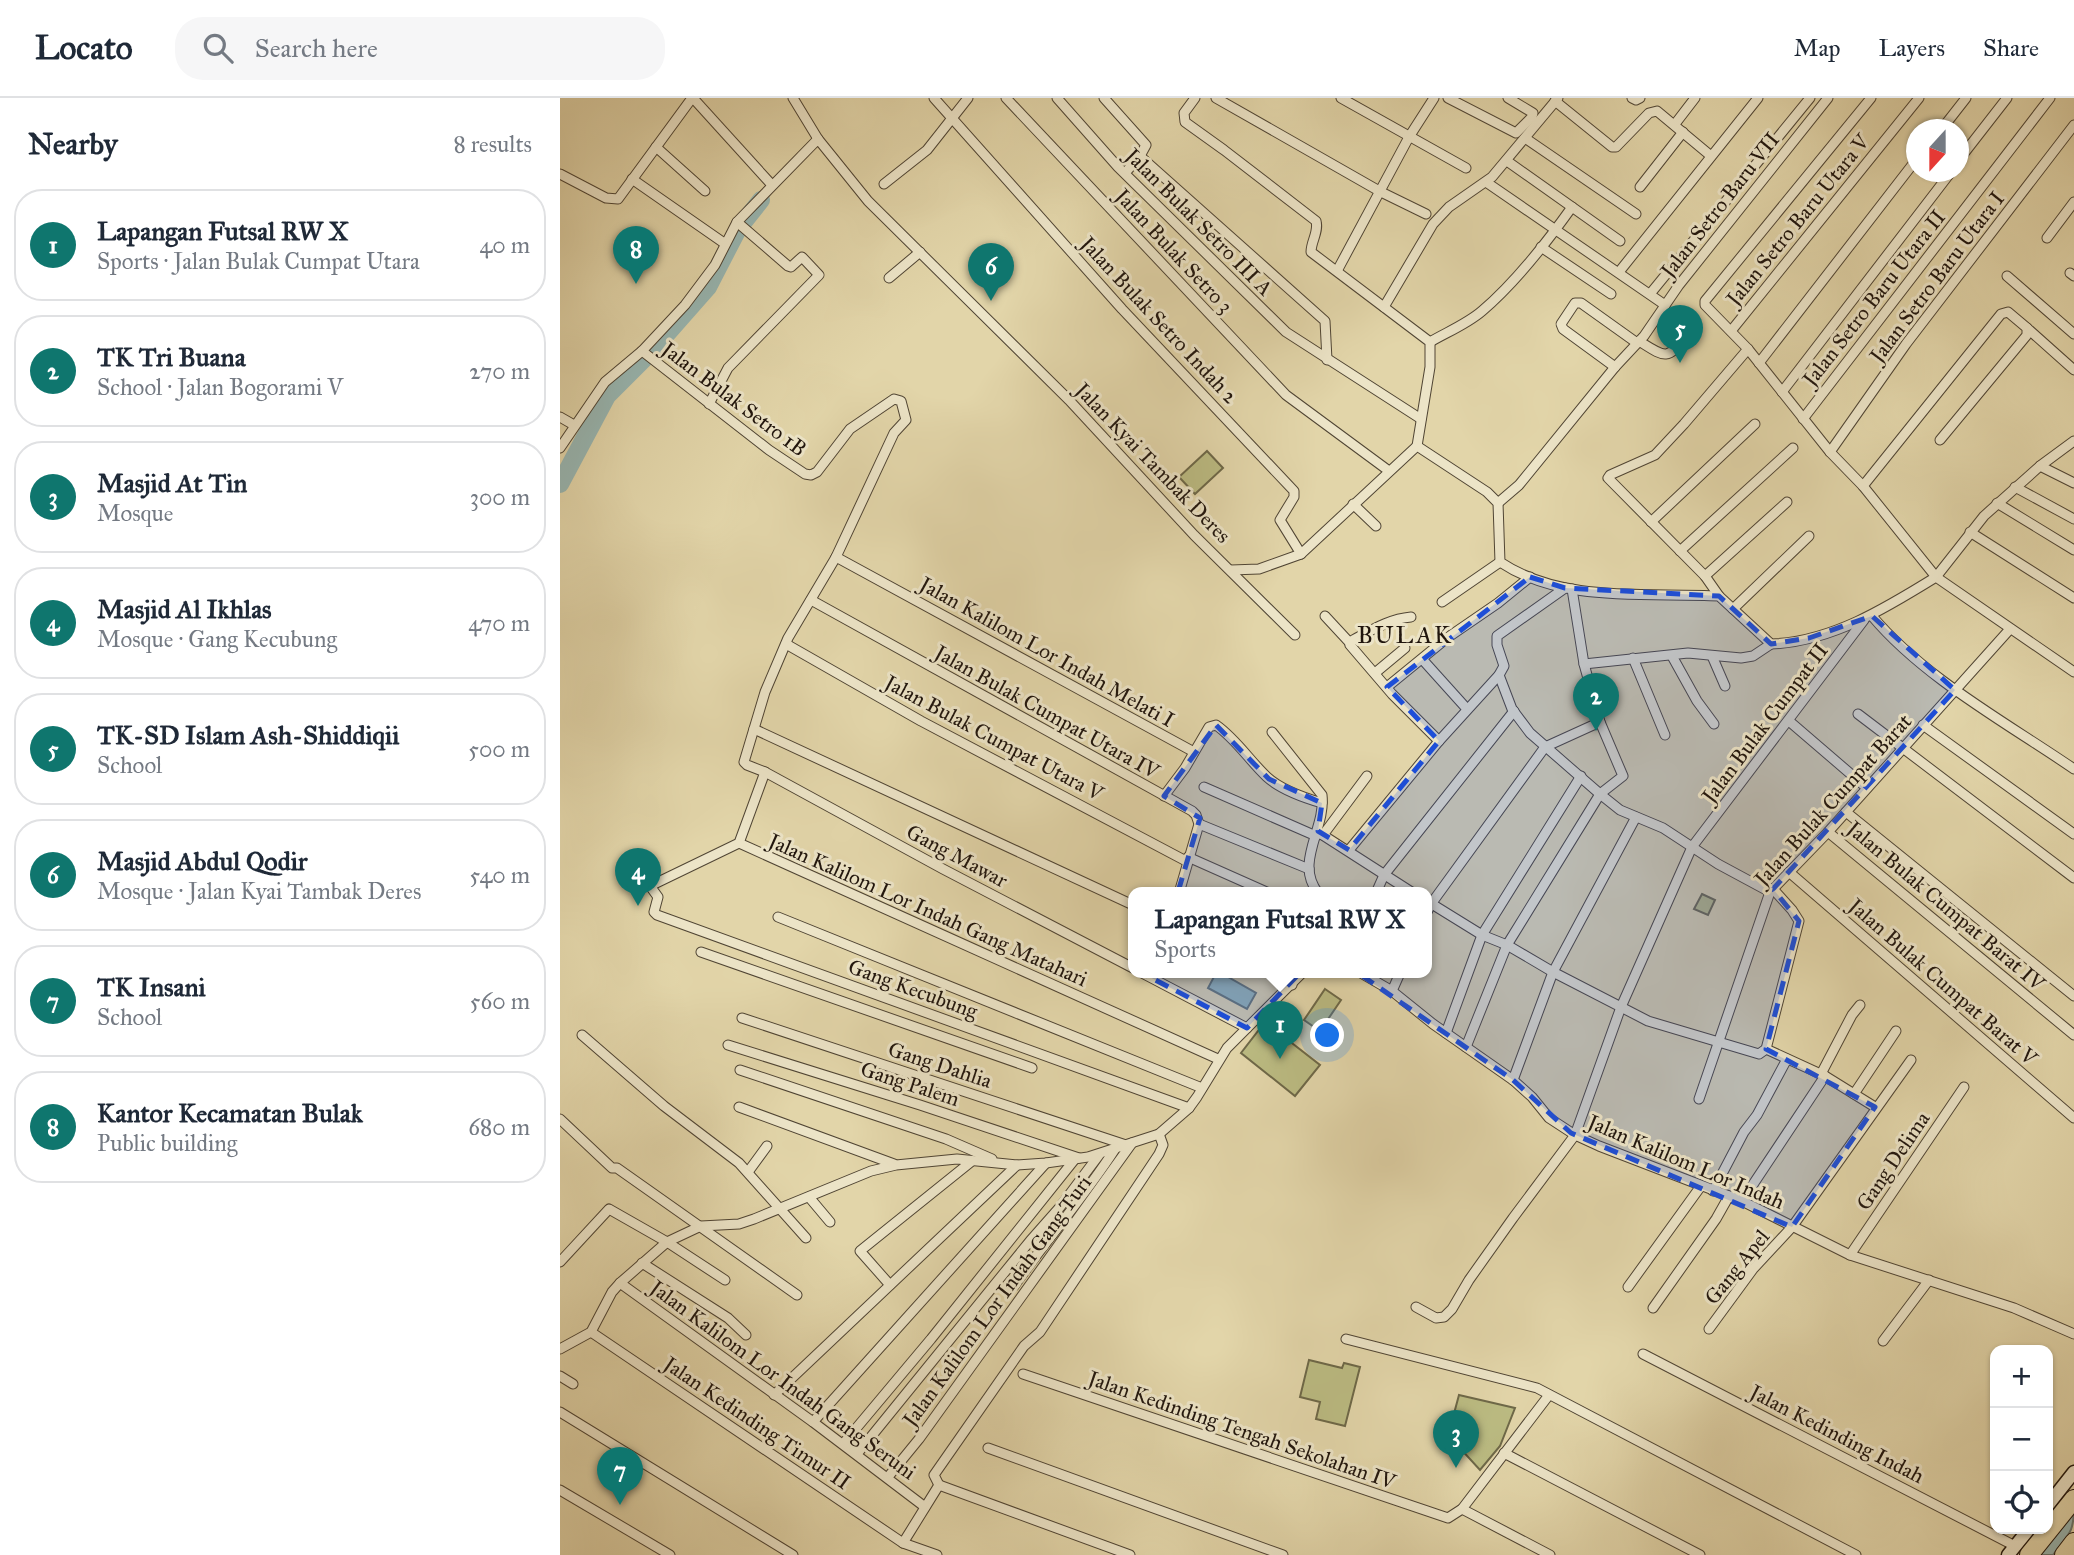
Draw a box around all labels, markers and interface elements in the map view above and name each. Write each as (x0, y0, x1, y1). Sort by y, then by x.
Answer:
search box (175, 17, 665, 80)
text: Locato (35, 28, 133, 68)
icon: search (199, 29, 237, 67)
text: Search here (255, 32, 378, 64)
text: Map (1794, 33, 1841, 63)
text: Layers (1879, 33, 1945, 63)
text: Share (1983, 33, 2039, 63)
north arrow (1906, 119, 1969, 182)
text: Nearby (28, 126, 118, 162)
street label: Jalan Setro Baru VII (1654, 127, 1785, 285)
street label: Jalan Setro Baru Utara V (1720, 128, 1876, 313)
text: 8 results (453, 130, 532, 158)
street label: Jalan Bulak Setro III A (1118, 141, 1278, 301)
street label: Jalan Bulak Setro 3 (1108, 182, 1238, 319)
street label: Jalan Setro Baru Utara I (1863, 186, 2010, 369)
street label: Jalan Setro Baru Utara II (1796, 205, 1951, 393)
text: Lapangan Futsal RW X (97, 215, 349, 247)
pin: 8 (613, 226, 659, 284)
street label: Jalan Bulak Setro Indah 2 (1074, 230, 1244, 409)
text: 1 (48, 231, 58, 259)
text: 40 m (480, 231, 530, 259)
pin: 6 (968, 243, 1014, 301)
text: Sports · Jalan Bulak Cumpat Utara (97, 247, 420, 275)
pin: 5 (1657, 305, 1703, 363)
street label: Jalan Bulak Setro 1B (655, 335, 812, 462)
text: TK Tri Buana (97, 341, 246, 373)
text: 2 (47, 357, 59, 385)
text: 270 m (469, 357, 530, 385)
text: School · Jalan Bogorami V (97, 373, 343, 401)
street label: Jalan Kyai Tambak Deres (1068, 376, 1236, 549)
text: Masjid At Tin (97, 467, 247, 499)
text: 3 (48, 483, 58, 511)
text: 300 m (470, 483, 530, 511)
text: Mosque (97, 499, 173, 527)
street label: Jalan Kalilom Lor Indah Melati I (913, 570, 1179, 733)
text: Masjid Al Ikhlas (97, 593, 272, 625)
text: 4 (47, 609, 59, 637)
text: 470 m (468, 609, 530, 637)
district label: BULAK (1357, 620, 1453, 650)
text: Mosque · Gang Kecubung (97, 625, 337, 653)
street label: Jalan Bulak Cumpat Utara IV (928, 638, 1165, 785)
street label: Jalan Bulak Cumpat II (1695, 638, 1834, 810)
street label: Jalan Bulak Cumpat Utara V (878, 668, 1109, 807)
pin: 2 (1573, 673, 1619, 731)
street label: Jalan Bulak Cumpat Barat (1748, 708, 1918, 893)
text: TK-SD Islam Ash-Shiddiqii (97, 719, 399, 751)
text: 5 (48, 735, 58, 763)
text: 500 m (468, 735, 530, 763)
text: School (97, 751, 162, 779)
street label: Jalan Bulak Cumpat Barat IV (1840, 814, 2051, 997)
street label: Gang Mawar (902, 819, 1012, 894)
street label: Jalan Kalilom Lor Indah Gang Matahari (763, 827, 1092, 992)
text: Masjid Abdul Qodir (97, 845, 308, 877)
pin: 4 (615, 848, 661, 906)
text: 6 (47, 861, 59, 889)
text: 540 m (469, 861, 530, 889)
text: Mosque · Jalan Kyai Tambak Deres (97, 877, 421, 905)
popup (1128, 887, 1432, 978)
street label: Jalan Bulak Cumpat Barat V (1842, 892, 2044, 1072)
text: Lapangan Futsal RW X (1154, 903, 1406, 935)
text: Sports (1154, 935, 1216, 963)
street label: Gang Kecubung (845, 954, 981, 1025)
text: TK Insani (97, 971, 206, 1003)
text: 7 (47, 987, 59, 1015)
text: 560 m (470, 987, 530, 1015)
pin: 1 (1257, 1001, 1303, 1059)
text: School (97, 1003, 162, 1031)
your location (1310, 1018, 1344, 1052)
street label: Gang Dahlia (885, 1036, 995, 1094)
street label: Gang Palem (857, 1056, 963, 1112)
text: Kantor Kecamatan Bulak (97, 1097, 363, 1129)
street label: Gang Delima (1851, 1107, 1935, 1215)
street label: Jalan Kalilom Lor Indah (1582, 1108, 1788, 1215)
text: 8 (47, 1113, 59, 1141)
text: 680 m (468, 1113, 530, 1141)
text: Public building (97, 1129, 237, 1157)
street label: Jalan Kalilom Lor Indah Gang Turi (896, 1170, 1097, 1433)
street label: Gang Apel (1699, 1224, 1775, 1310)
street label: Jalan Kalilom Lor Indah Gang Seruni (643, 1274, 921, 1485)
map controls (1990, 1345, 2053, 1534)
button: + (1990, 1345, 2053, 1408)
street label: Jalan Kedinding Timur II (657, 1350, 855, 1495)
street label: Jalan Kedinding Tengah Sekolahan IV (1083, 1364, 1401, 1495)
street label: Jalan Kedinding Indah (1744, 1378, 1929, 1489)
button: − (1990, 1408, 2053, 1471)
pin: 3 (1433, 1410, 1479, 1468)
pin: 7 (597, 1447, 643, 1505)
button: locate (1990, 1471, 2053, 1534)

